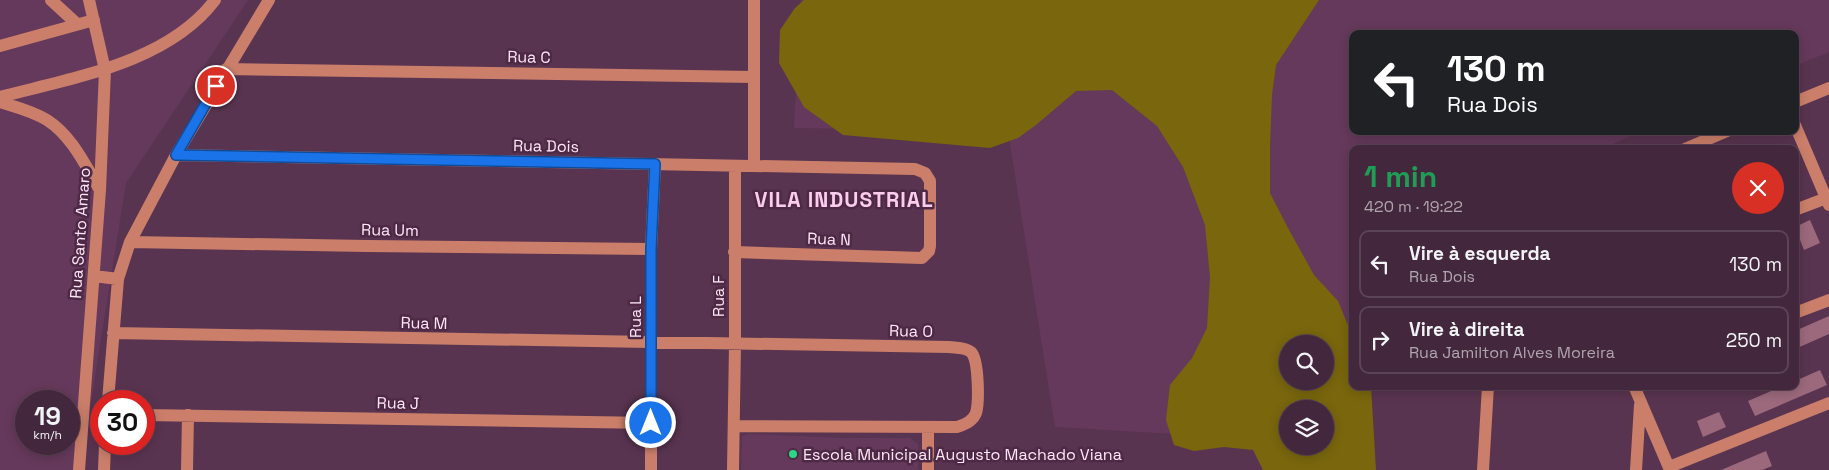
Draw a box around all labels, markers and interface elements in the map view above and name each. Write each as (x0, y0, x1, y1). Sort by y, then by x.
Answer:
street label: Rua C (507, 46, 551, 68)
text: 130 m (1447, 47, 1546, 91)
icon: left (1364, 50, 1429, 115)
pin (195, 65, 237, 107)
icon: arrive (202, 72, 230, 100)
text: Rua Dois (1447, 90, 1538, 118)
street label: Rua Dois (513, 135, 579, 157)
text: 1 min (1364, 157, 1437, 196)
button: close (1732, 162, 1784, 214)
street label: Rua Santo Amaro (65, 167, 95, 299)
district label: VILA INDUSTRIAL (754, 186, 934, 213)
text: 420 m · 19:22 (1364, 196, 1463, 217)
street label: Rua Um (361, 219, 419, 241)
street label: Rua N (807, 228, 851, 250)
text: Vire à esquerda (1409, 241, 1551, 266)
icon: left (1366, 250, 1394, 278)
text: 130 m (1729, 252, 1782, 277)
text: Rua Dois (1409, 266, 1475, 287)
street label: Rua F (708, 275, 729, 317)
street label: Rua L (625, 296, 646, 338)
street label: Rua M (400, 312, 448, 334)
text: Vire à direita (1409, 317, 1525, 342)
street label: Rua O (889, 320, 933, 342)
icon: right (1366, 326, 1394, 354)
text: 250 m (1726, 328, 1782, 353)
map controls (1279, 335, 1334, 455)
button: search (1279, 335, 1334, 390)
text: Rua Jamilton Alves Moreira (1409, 342, 1615, 363)
speed limit sign: 30 (90, 390, 155, 455)
street label: Rua J (376, 392, 420, 414)
position arrow (624, 396, 676, 448)
text: 19 (34, 400, 61, 432)
button: layers (1279, 400, 1334, 455)
text: km/h (33, 427, 62, 443)
place label: Escola Municipal Augusto Machado Viana (803, 444, 1122, 465)
marker: Escola Municipal Augusto Machado Viana (787, 448, 799, 460)

